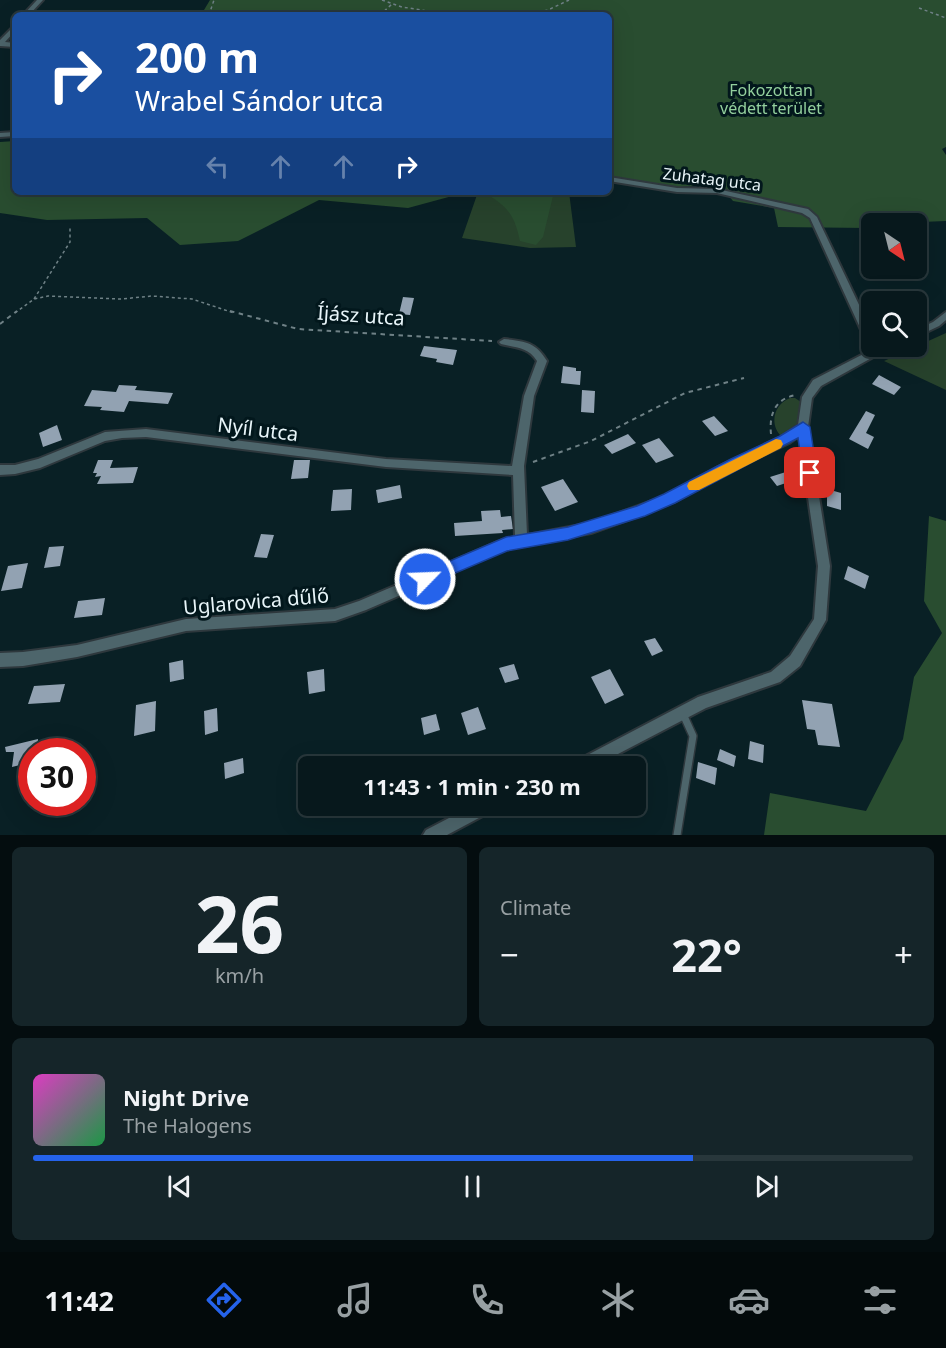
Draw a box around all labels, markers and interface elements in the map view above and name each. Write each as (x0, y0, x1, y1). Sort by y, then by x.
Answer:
text: 200 m (135, 28, 259, 85)
icon: right (36, 36, 114, 114)
park label: Fokozottan védett terület (720, 79, 822, 119)
text: Wrabel Sándor utca (135, 82, 384, 119)
icon: left (201, 150, 234, 183)
icon: ahead (264, 150, 297, 183)
icon: ahead (327, 150, 360, 183)
icon: right (390, 150, 423, 183)
street label: Zuhatag utca (662, 162, 762, 196)
north arrow (861, 213, 927, 279)
map controls (861, 213, 927, 357)
button: search (861, 291, 927, 357)
street label: Íjász utca (316, 298, 406, 332)
street label: Nyíl utca (216, 411, 300, 447)
pin (784, 447, 835, 498)
icon: arrive (793, 456, 826, 489)
position arrow (393, 547, 457, 611)
street label: Uglarovica dűlő (182, 581, 330, 621)
speed limit sign: 30 (18, 738, 96, 816)
text: 11:43 · 1 min · 230 m (363, 771, 581, 801)
text: 26 (195, 870, 284, 976)
text: Climate (500, 894, 571, 921)
text: 22° (671, 924, 742, 985)
text: − (500, 932, 519, 977)
text: + (894, 932, 913, 977)
text: km/h (215, 962, 264, 989)
text: Night Drive (123, 1082, 249, 1112)
text: The Halogens (123, 1112, 252, 1139)
icon: previous (163, 1170, 196, 1203)
icon: pause (456, 1170, 489, 1203)
icon: next (750, 1170, 783, 1203)
icon: directions (203, 1279, 245, 1321)
icon: music (334, 1279, 376, 1321)
icon: phone (466, 1279, 508, 1321)
icon: climate (597, 1279, 639, 1321)
icon: car (728, 1279, 770, 1321)
icon: filters (859, 1279, 901, 1321)
text: 11:42 (45, 1282, 114, 1319)

